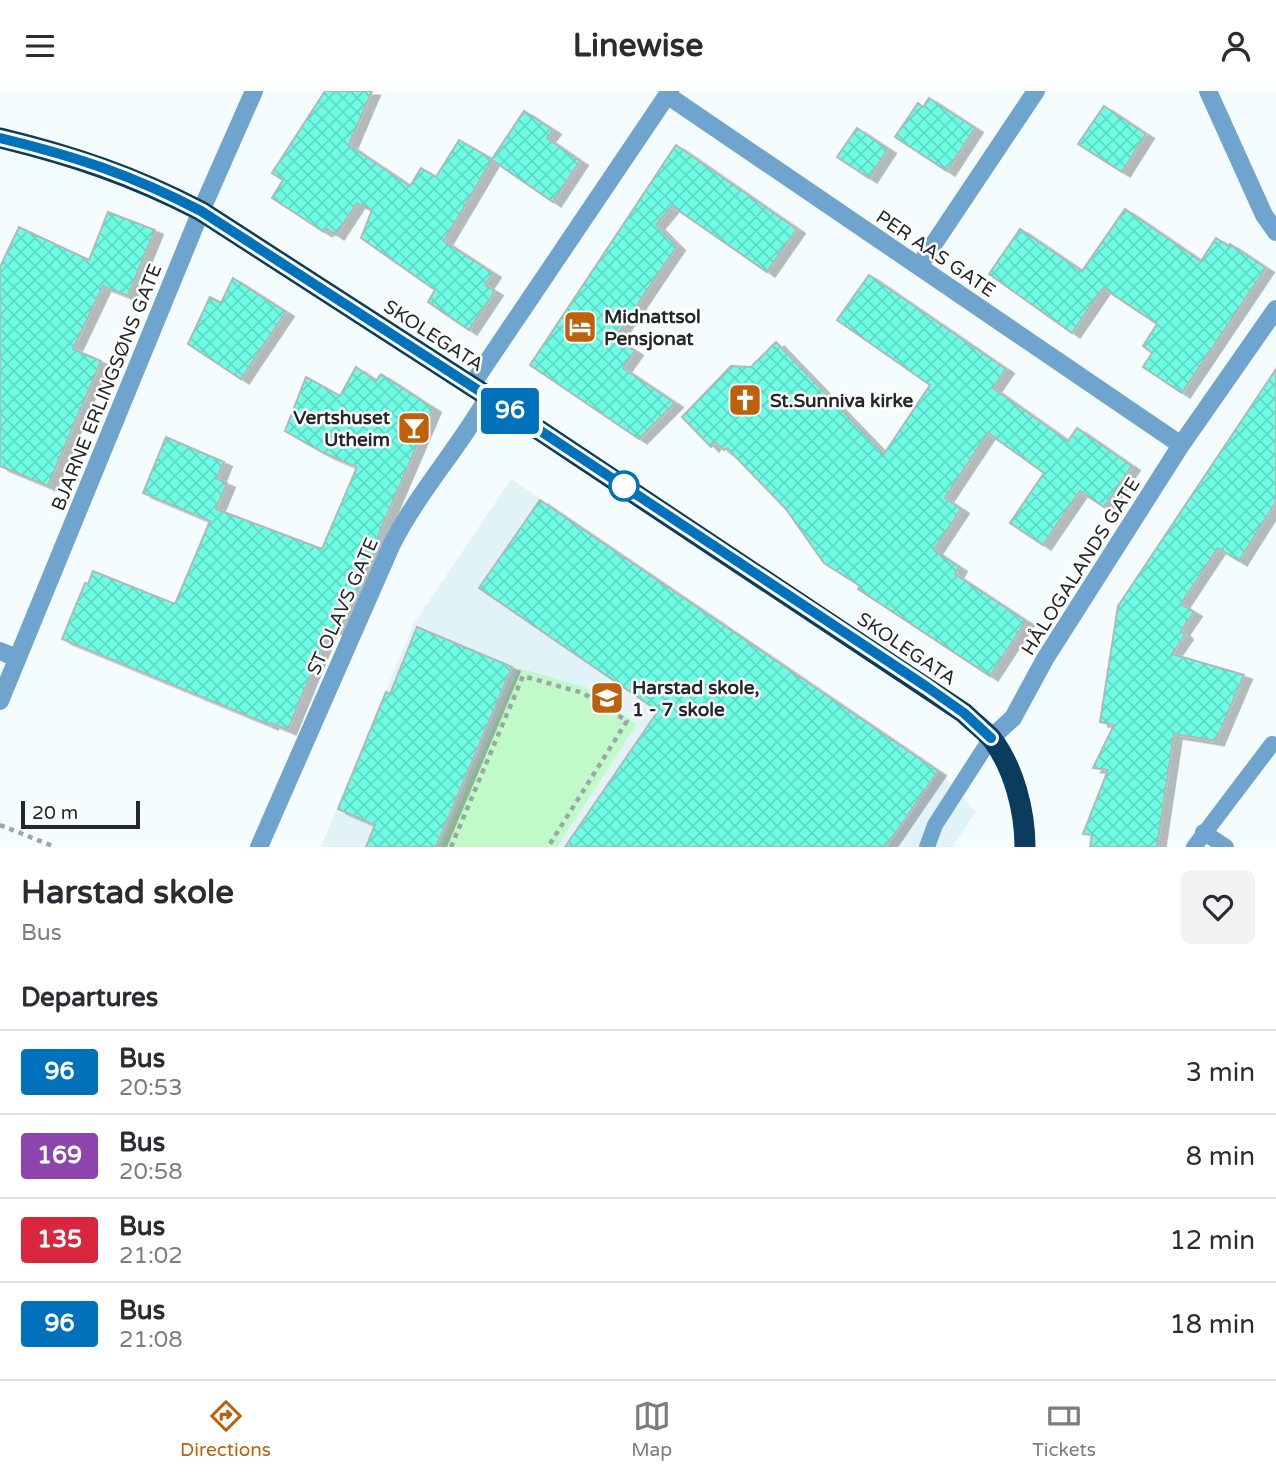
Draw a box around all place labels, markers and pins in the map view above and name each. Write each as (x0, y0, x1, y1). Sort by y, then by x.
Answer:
place label: Midnattsol Pensjonat (604, 306, 701, 351)
hotel icon: Midnattsol Pensjonat (561, 308, 599, 346)
church icon: St.Sunniva kirke (726, 381, 764, 419)
place label: St.Sunniva kirke (770, 390, 914, 412)
place label: Vertshuset Utheim (293, 407, 391, 451)
bar icon: Vertshuset Utheim (395, 409, 433, 447)
unlabelled marker (609, 471, 639, 501)
place label: Harstad skole, 1 - 7 skole (632, 677, 760, 721)
school or university icon: Harstad skole, 1 - 7 skole (588, 679, 626, 717)

